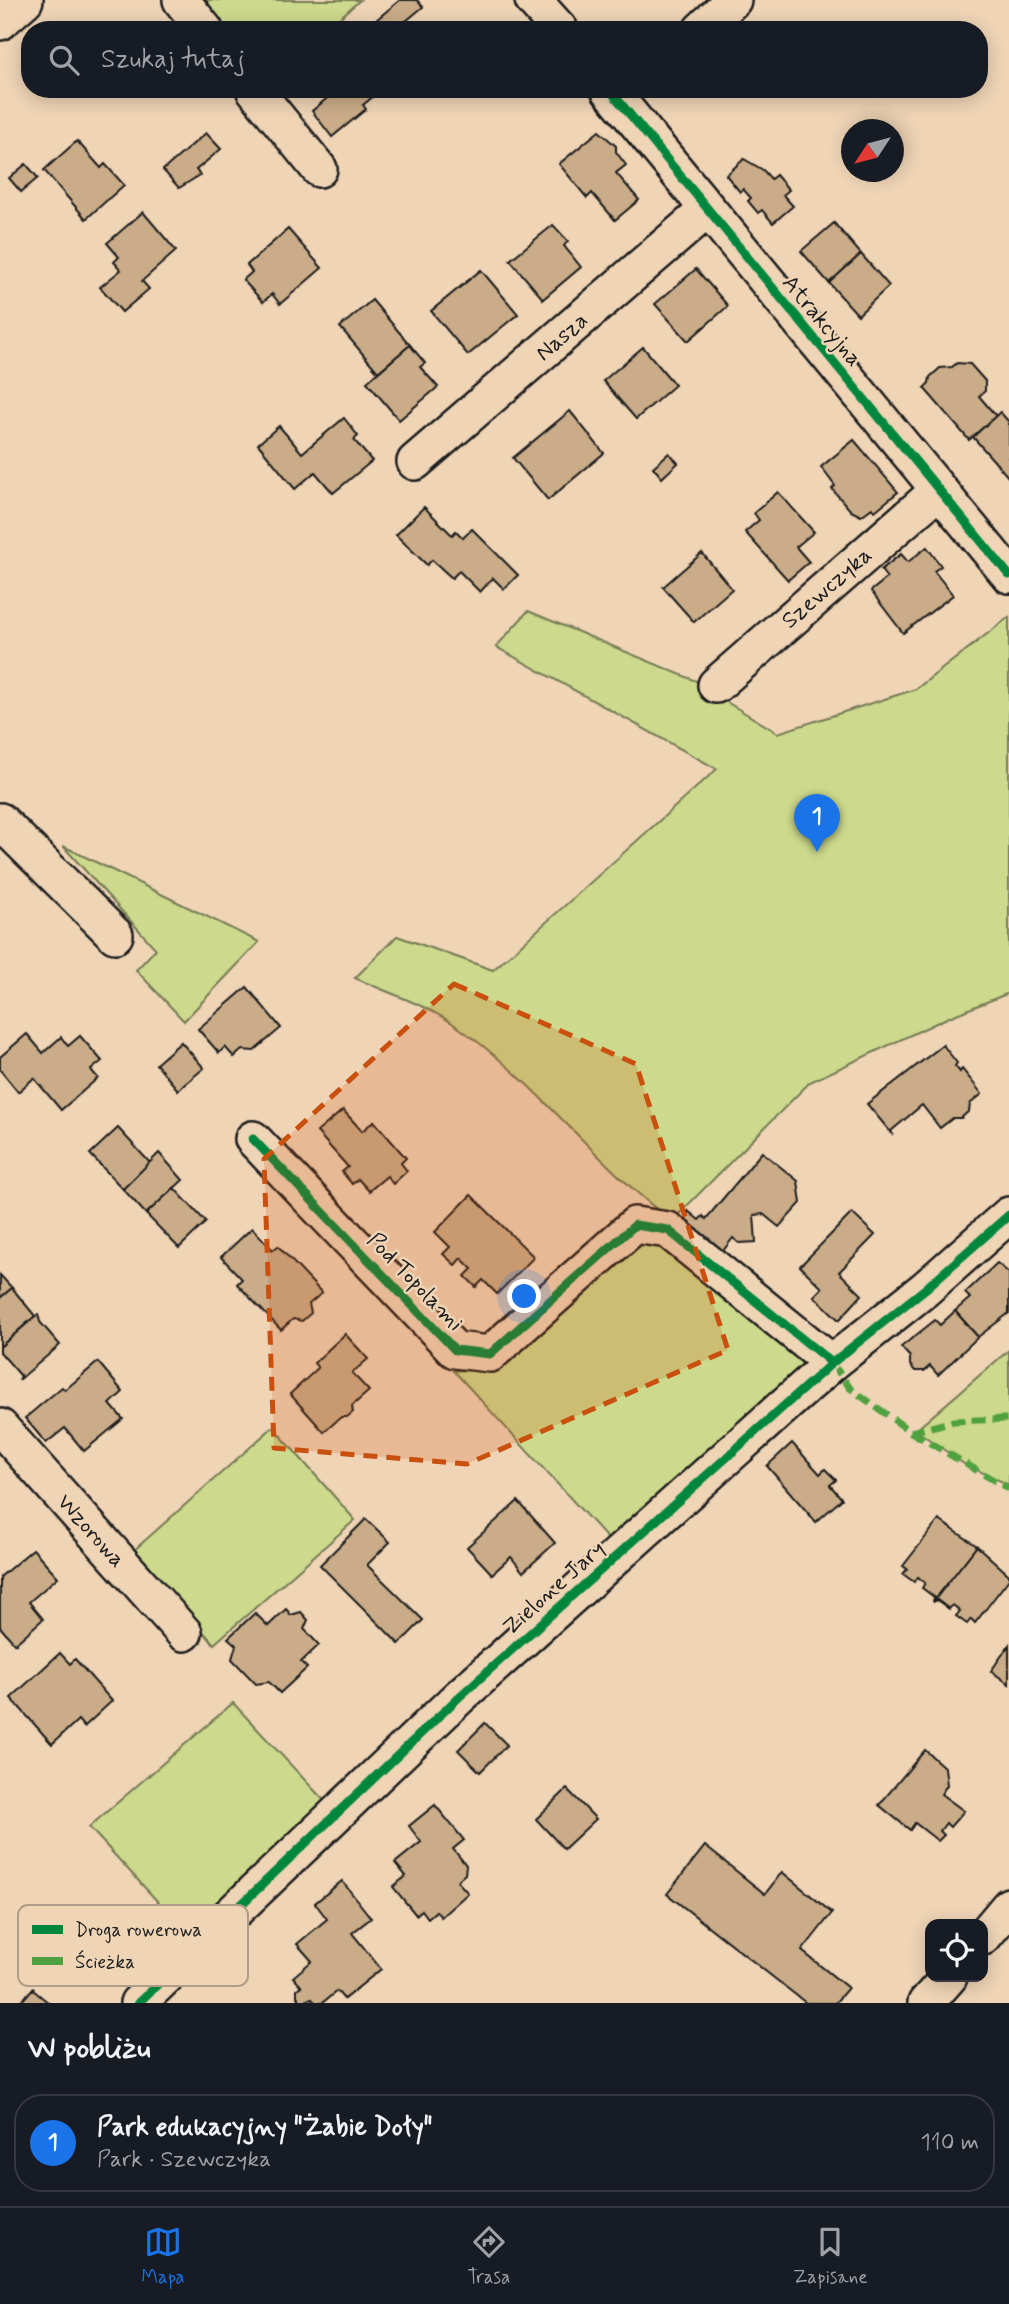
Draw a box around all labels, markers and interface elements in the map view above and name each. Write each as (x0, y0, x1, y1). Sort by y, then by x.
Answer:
search box (21, 21, 988, 98)
icon: search (45, 41, 83, 79)
text: Szukaj tutaj (101, 43, 245, 77)
north arrow (841, 119, 904, 182)
street label: Atrakcyjna (774, 269, 868, 373)
street label: Nasza (530, 306, 595, 369)
street label: Szewczyka (776, 541, 879, 636)
pin: 1 (794, 794, 840, 852)
street label: Pod Topolami (360, 1226, 469, 1338)
your location (507, 1279, 541, 1313)
street label: Wzorowa (50, 1488, 132, 1575)
street label: Zielone Jary (497, 1535, 612, 1642)
legend (18, 1905, 248, 1986)
text: Droga rowerowa (75, 1918, 202, 1944)
map controls (925, 1919, 988, 1982)
button: locate (925, 1919, 988, 1982)
text: Ścieżka (75, 1949, 135, 1975)
text: W pobliżu (28, 2029, 151, 2068)
text: Park edukacyjny "Żabie Doły" (97, 2111, 432, 2145)
text: 1 (48, 2128, 58, 2158)
text: 110 m (920, 2128, 979, 2158)
text: Park · Szewczyka (97, 2145, 271, 2175)
tab: Mapa (141, 2223, 185, 2290)
tab: Trasa (467, 2223, 510, 2290)
tab: Zapisane (793, 2223, 868, 2290)

